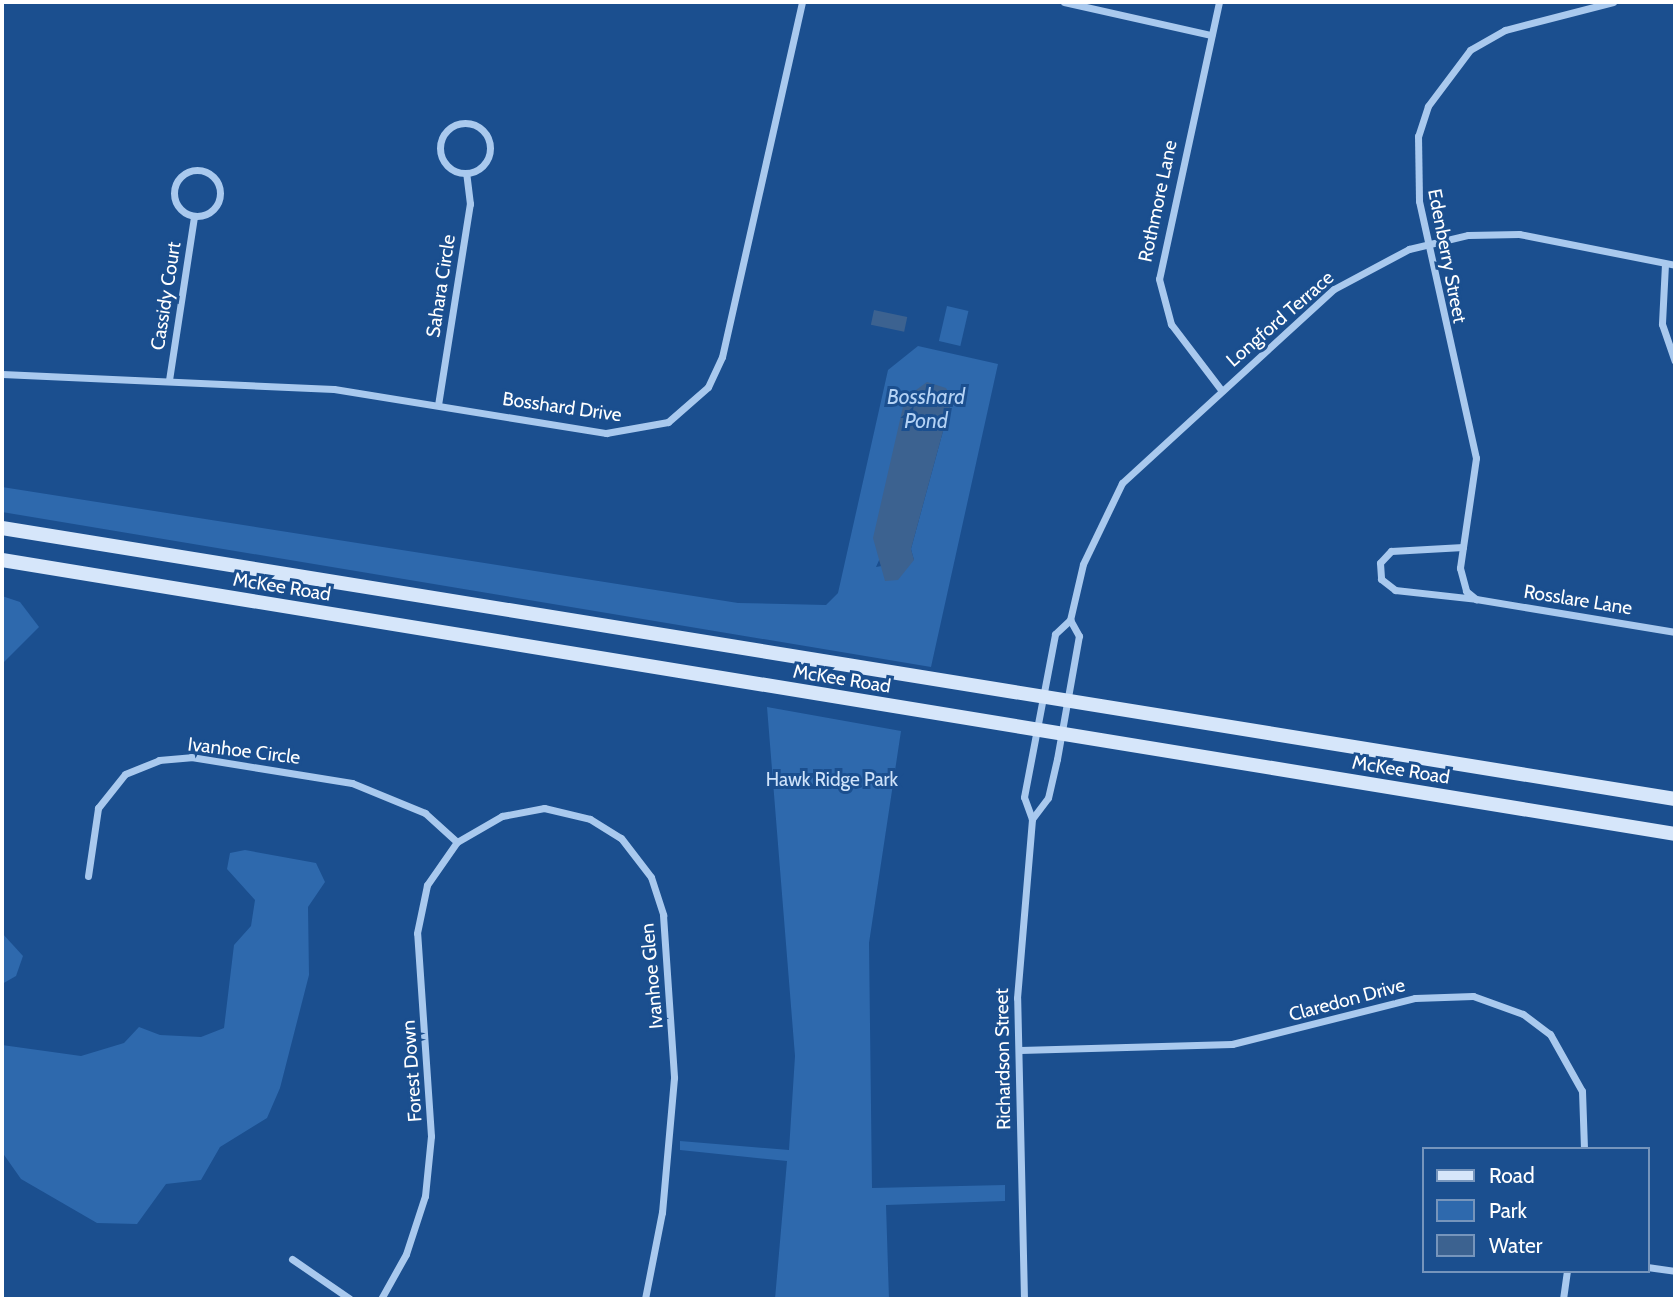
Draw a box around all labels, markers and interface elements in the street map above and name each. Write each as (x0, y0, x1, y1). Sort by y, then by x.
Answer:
street label: Rothmore Lane (1134, 138, 1182, 264)
street label: Edenberry Street (1423, 187, 1471, 325)
street label: Sahara Circle (422, 233, 460, 339)
street label: Cassidy Court (146, 240, 186, 352)
street label: Longford Terrace (1222, 266, 1338, 372)
water label: Bosshard Pond (887, 384, 965, 434)
street label: Bosshard Drive (501, 387, 623, 427)
street label: McKee Road (231, 568, 333, 606)
street label: Rosslare Lane (1522, 580, 1634, 620)
street label: McKee Road (791, 660, 893, 698)
street label: Ivanhoe Circle (186, 733, 302, 769)
street label: McKee Road (1350, 751, 1452, 789)
park label: Hawk Ridge Park (766, 769, 898, 791)
street label: Ivanhoe Glen (636, 922, 668, 1030)
street label: Claredon Drive (1286, 974, 1408, 1026)
street label: Richardson Street (990, 988, 1016, 1130)
street label: Forest Down (397, 1019, 427, 1123)
legend (1422, 1147, 1649, 1273)
text: Road (1489, 1163, 1535, 1188)
text: Park (1489, 1198, 1527, 1223)
text: Water (1489, 1233, 1542, 1258)

